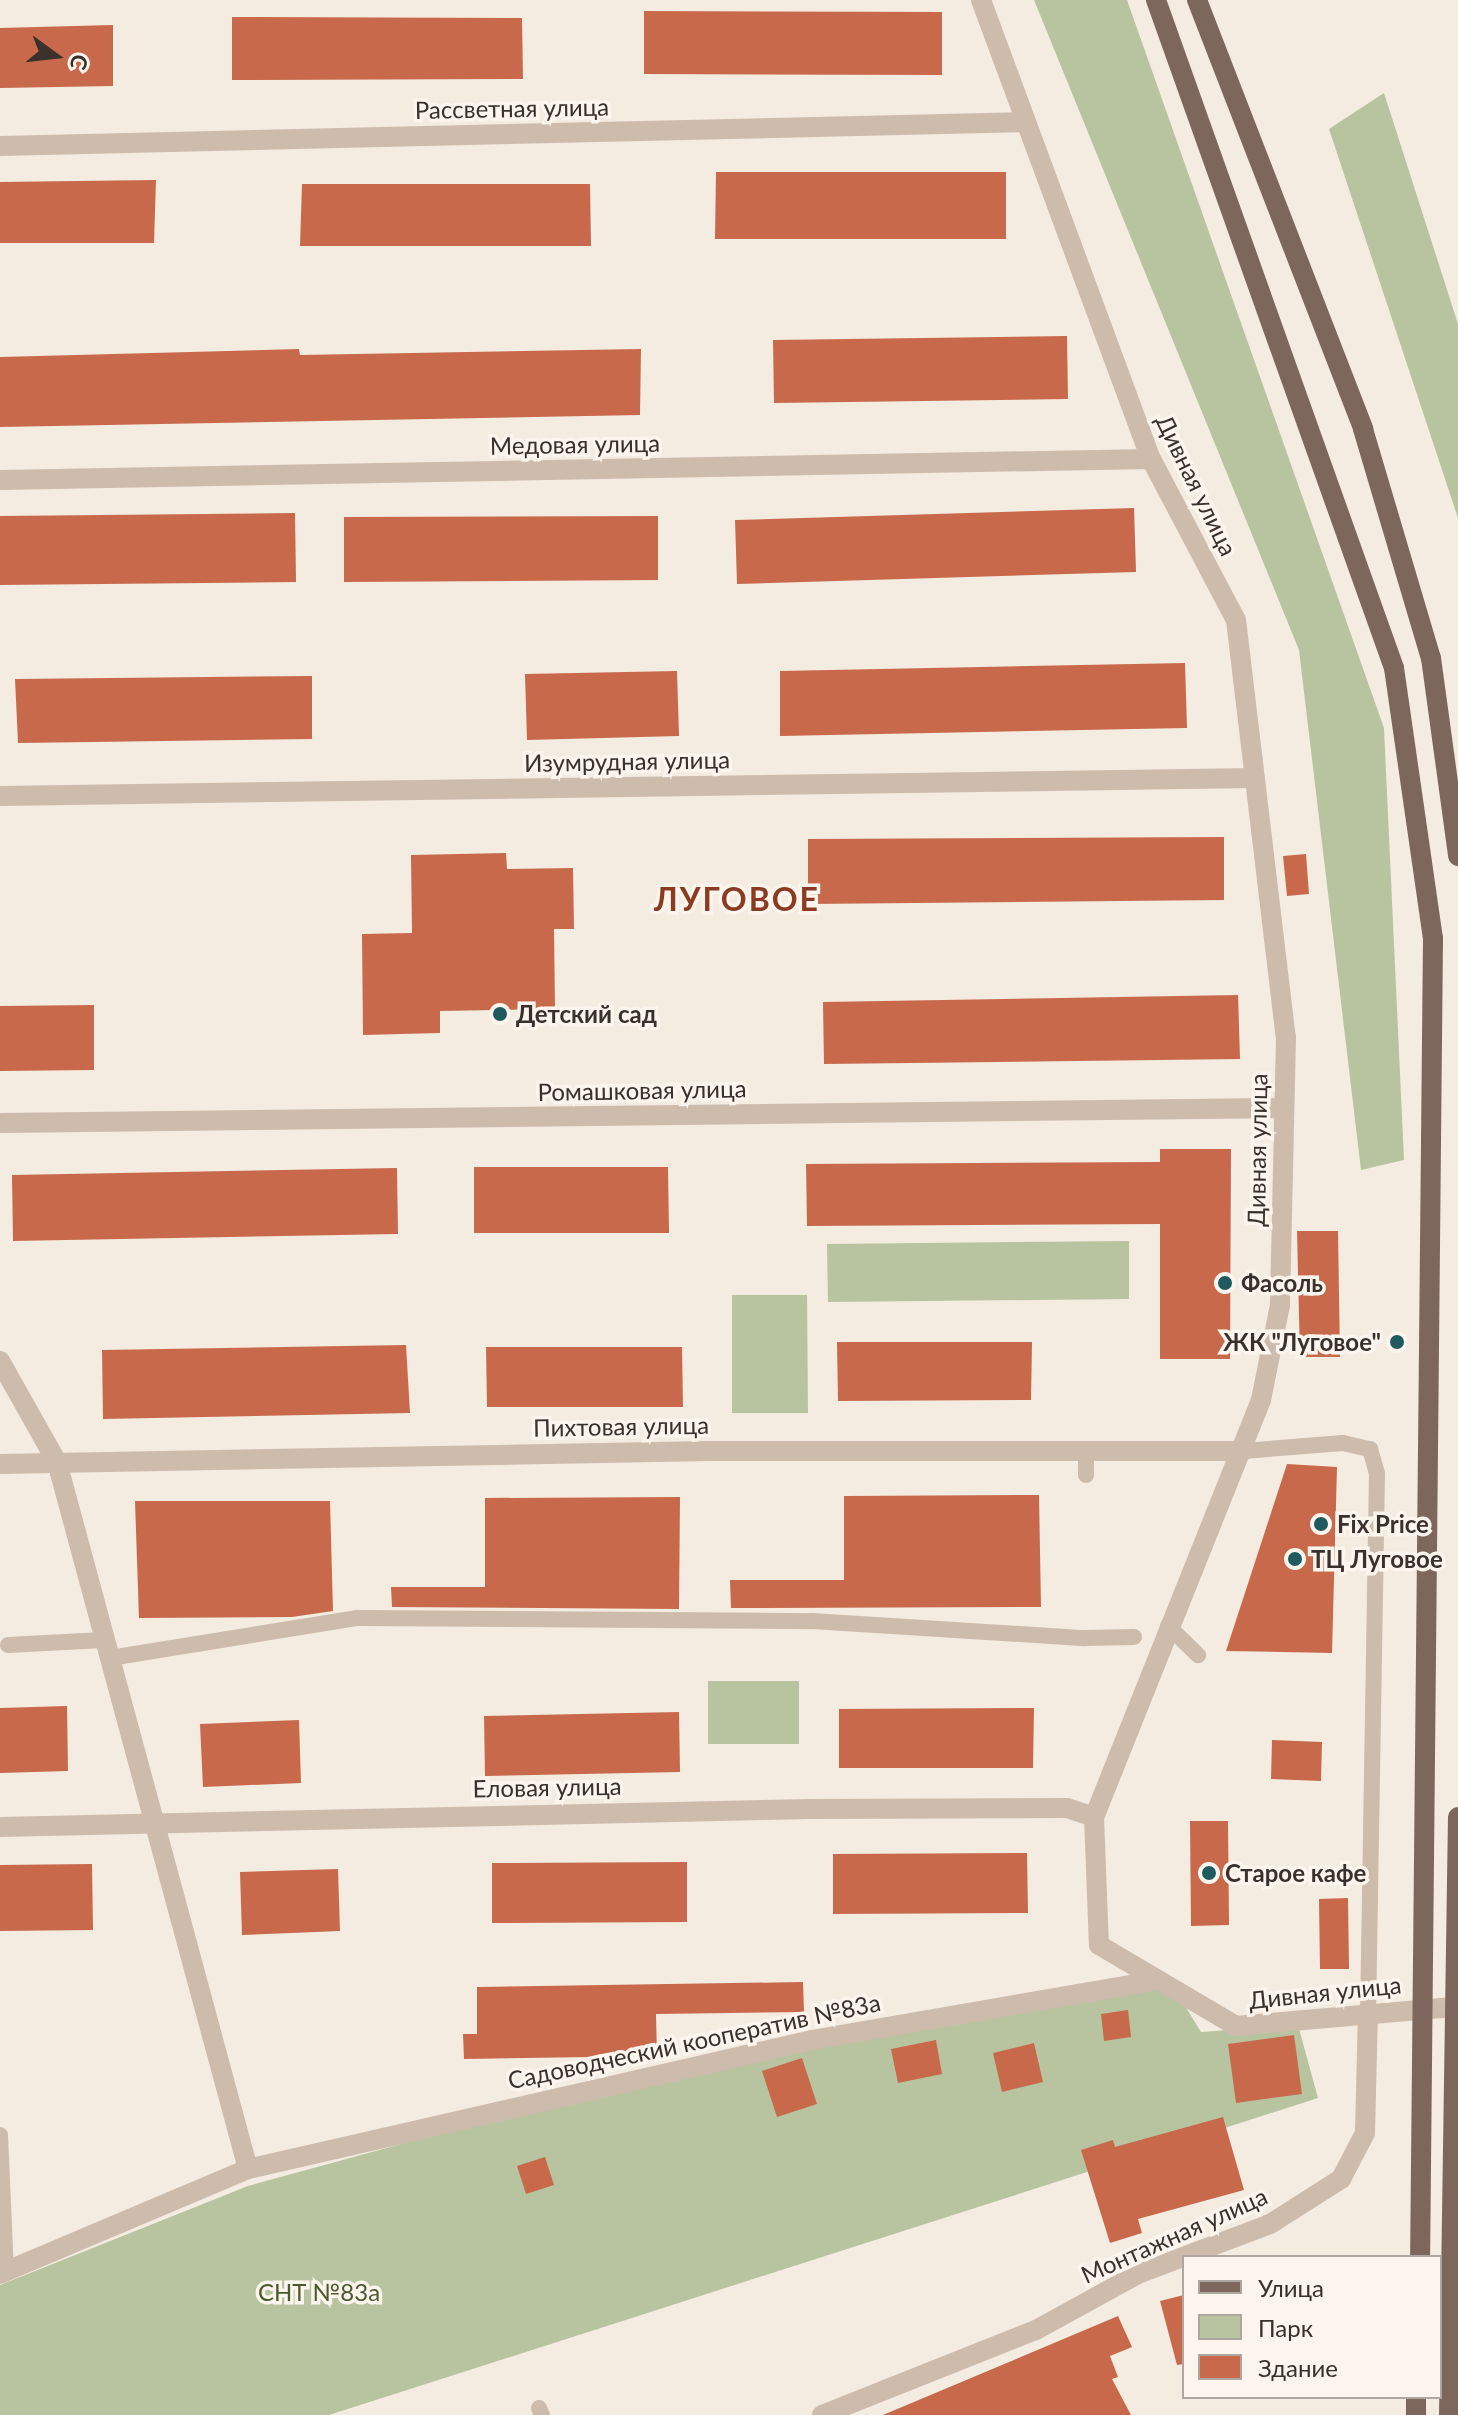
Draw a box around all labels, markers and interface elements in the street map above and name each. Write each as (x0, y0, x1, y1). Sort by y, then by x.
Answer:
north arrow (16, 16, 96, 96)
text: С (65, 52, 95, 73)
street label: Рассветная улица (415, 92, 609, 124)
street label: Дивная улица (1150, 410, 1244, 560)
street label: Медовая улица (490, 428, 660, 460)
street label: Изумрудная улица (524, 745, 730, 777)
district label: ЛУГОВОЕ (654, 880, 820, 918)
place label: Детский сад (516, 1000, 657, 1028)
marker: Детский сад (491, 1005, 509, 1023)
street label: Дивная улица (1241, 1073, 1273, 1227)
street label: Ромашковая улица (537, 1074, 747, 1106)
place label: Фасоль (1241, 1269, 1323, 1297)
marker: Фасоль (1216, 1274, 1234, 1292)
place label: ЖК "Луговое" (1223, 1328, 1381, 1356)
marker: ЖК "Луговое" (1388, 1333, 1406, 1351)
street label: Пихтовая улица (533, 1410, 709, 1442)
place label: Fix Price (1337, 1510, 1429, 1538)
marker: Fix Price (1312, 1515, 1330, 1533)
place label: ТЦ Луговое (1311, 1545, 1443, 1573)
marker: ТЦ Луговое (1286, 1550, 1304, 1568)
street label: Еловая улица (472, 1771, 622, 1803)
place label: Старое кафе (1225, 1859, 1366, 1887)
marker: Старое кафе (1200, 1864, 1218, 1882)
street label: Дивная улица (1247, 1970, 1403, 2014)
street label: Садоводческий кооператив №83а (505, 1987, 883, 2095)
street label: Монтажная улица (1076, 2181, 1272, 2289)
legend (1182, 2255, 1442, 2399)
text: Улица (1258, 2273, 1324, 2302)
park label: СНТ №83а (258, 2278, 380, 2306)
text: Парк (1258, 2313, 1313, 2342)
text: Здание (1258, 2353, 1338, 2382)

